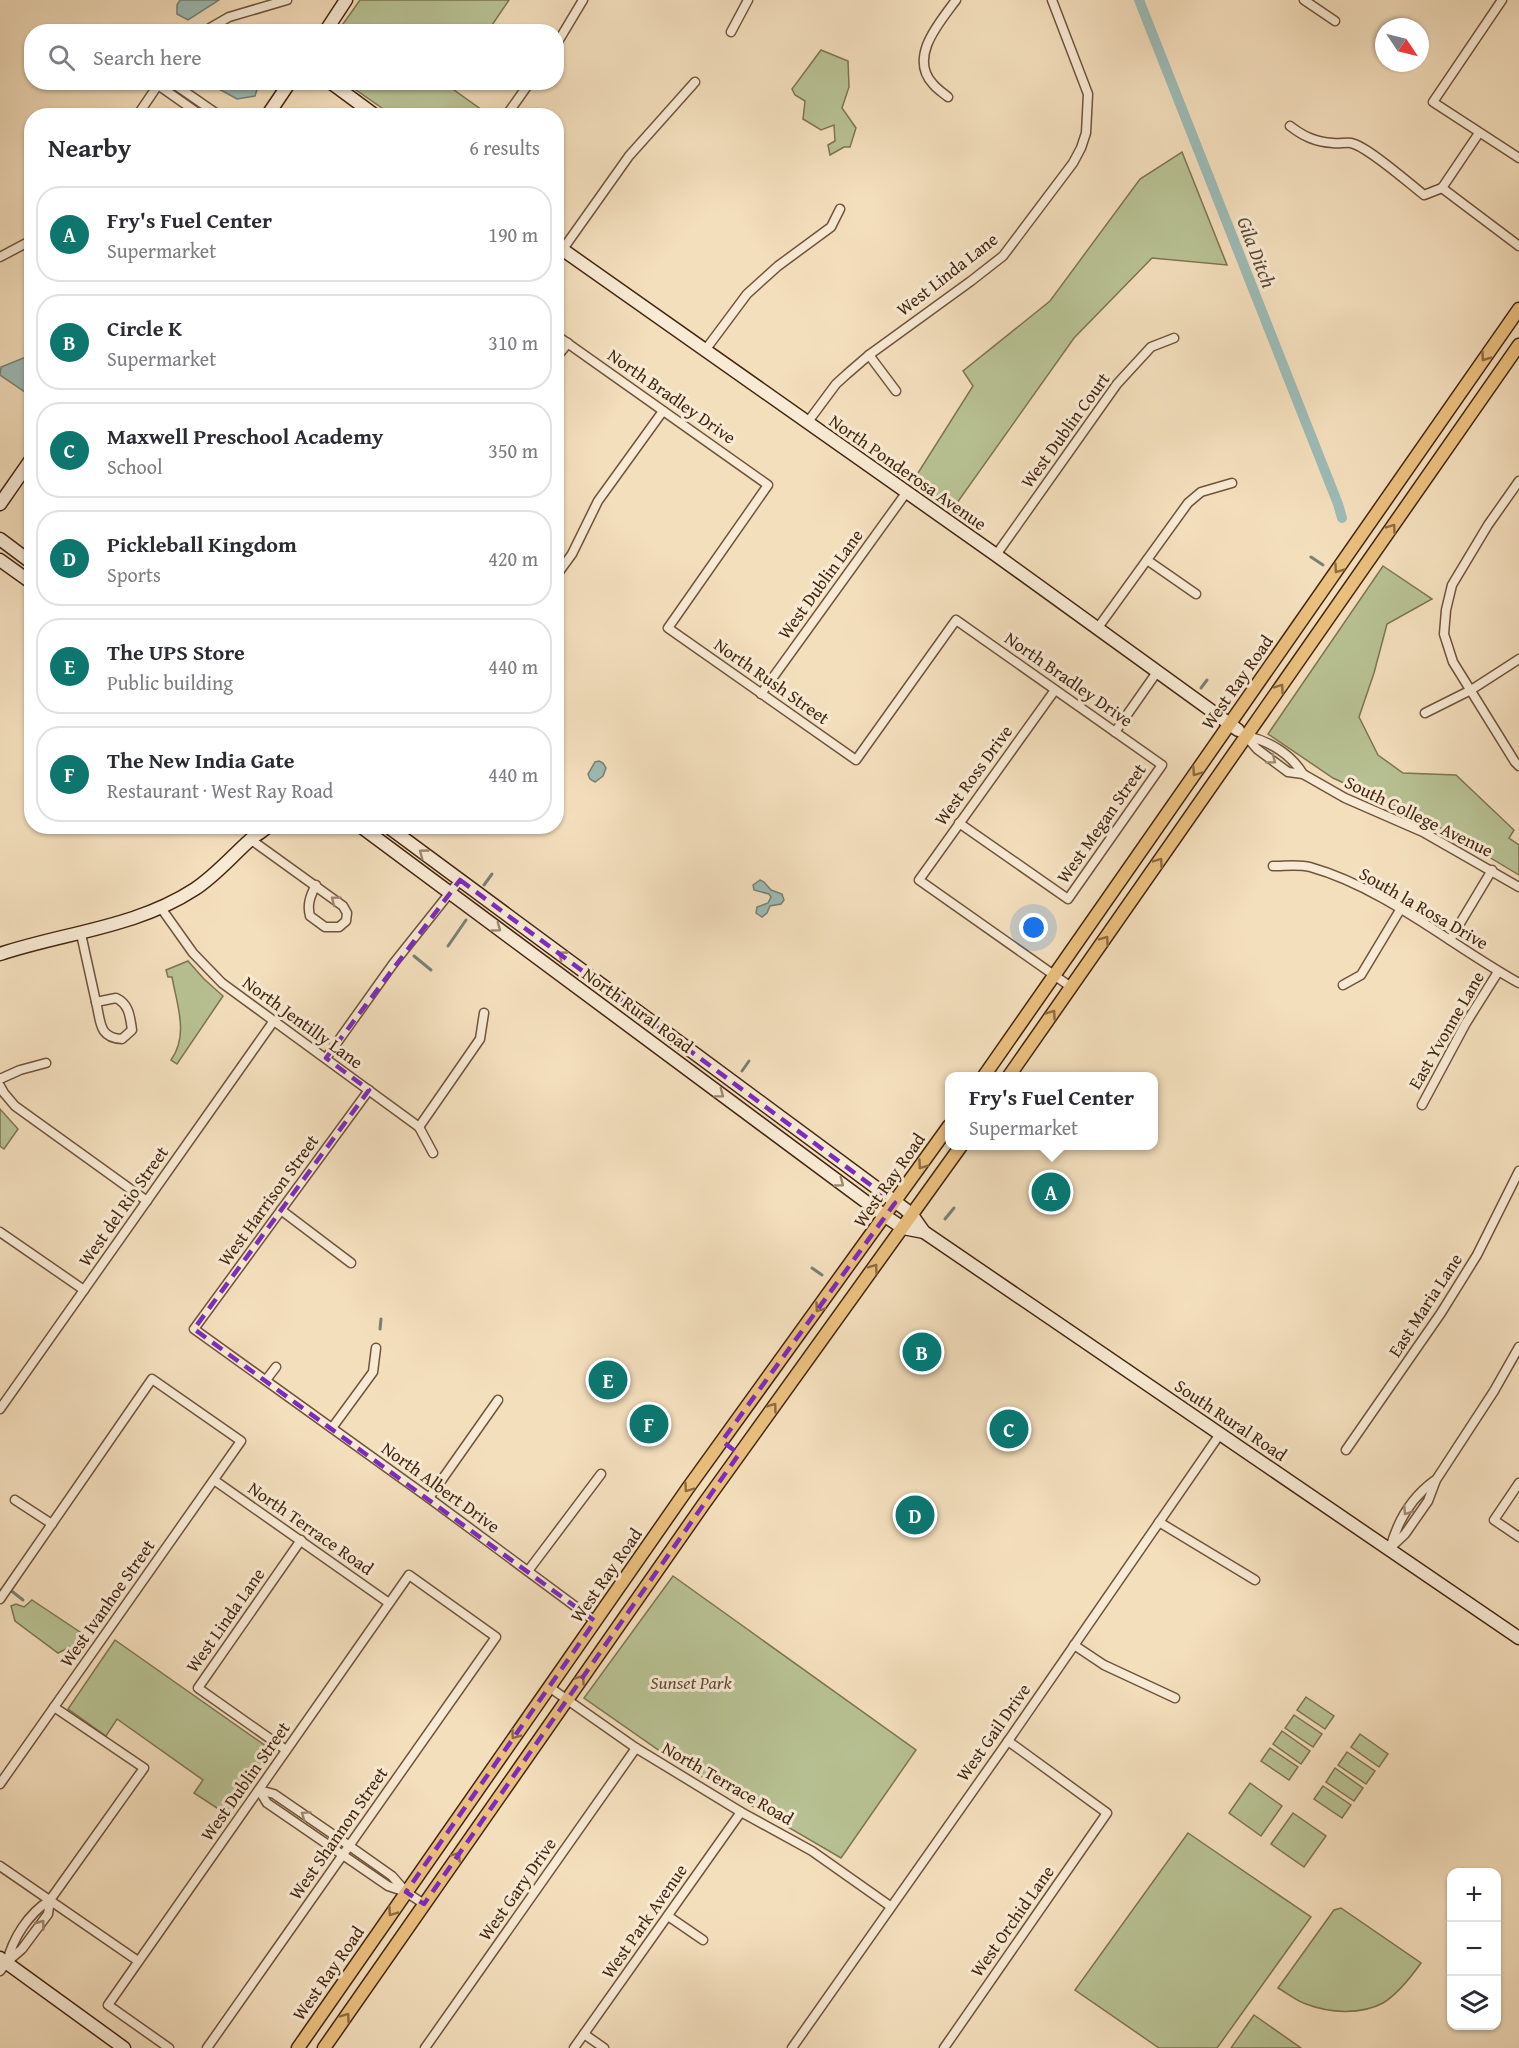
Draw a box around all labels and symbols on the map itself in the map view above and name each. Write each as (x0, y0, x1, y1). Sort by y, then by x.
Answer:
north arrow (1375, 18, 1429, 72)
water label: Gila Ditch (1230, 212, 1284, 292)
street label: West Linda Lane (890, 226, 1004, 322)
street label: North Bradley Drive (602, 342, 742, 450)
one-way arrow (1481, 350, 1492, 361)
street label: West Dublin Court (1014, 366, 1117, 493)
street label: North Ponderosa Avenue (824, 407, 992, 537)
street label: West Dublin Lane (771, 523, 869, 645)
one-way arrow (1385, 524, 1396, 535)
one-way arrow (1334, 562, 1345, 573)
street label: North Bradley Drive (999, 625, 1139, 733)
street label: West Ray Road (1194, 629, 1280, 735)
street label: North Rush Street (709, 631, 836, 731)
one-way arrow (1273, 684, 1284, 695)
street label: West Ross Drive (927, 719, 1019, 831)
one-way arrow (1266, 753, 1277, 764)
street label: West Megan Street (1050, 757, 1153, 888)
one-way arrow (1192, 765, 1203, 776)
street label: South College Avenue (1340, 768, 1498, 864)
one-way arrow (419, 850, 430, 861)
one-way arrow (1152, 858, 1163, 869)
street label: South la Rosa Drive (1354, 860, 1494, 956)
one-way arrow (330, 896, 341, 907)
your location (1019, 913, 1048, 942)
one-way arrow (490, 921, 501, 932)
one-way arrow (1097, 935, 1108, 946)
one-way arrow (557, 952, 568, 963)
street label: North Rural Road (577, 960, 699, 1060)
street label: East Yvonne Lane (1401, 966, 1491, 1094)
street label: North Jentilly Lane (237, 969, 369, 1075)
one-way arrow (1045, 1010, 1056, 1021)
one-way arrow (713, 1086, 724, 1097)
street label: West Ray Road (846, 1127, 932, 1233)
street label: West Harrison Street (211, 1128, 325, 1271)
street label: West del Rio Street (71, 1140, 175, 1272)
one-way arrow (918, 1158, 929, 1169)
pin: A (1032, 1170, 1070, 1214)
one-way arrow (834, 1175, 845, 1186)
street label: East Maria Lane (1381, 1248, 1469, 1362)
one-way arrow (867, 1264, 878, 1275)
one-way arrow (815, 1302, 826, 1313)
pin: B (902, 1330, 942, 1374)
pin: E (588, 1358, 628, 1402)
street label: South Rural Road (1169, 1372, 1293, 1468)
pin: F (630, 1402, 668, 1446)
one-way arrow (766, 1402, 777, 1413)
pin: C (990, 1406, 1028, 1452)
street label: North Albert Drive (376, 1435, 506, 1539)
street label: North Terrace Road (243, 1475, 380, 1582)
one-way arrow (684, 1482, 695, 1493)
pin: D (896, 1492, 934, 1538)
one-way arrow (1403, 1504, 1414, 1515)
street label: West Ray Road (563, 1522, 649, 1628)
street label: West Ivanhoe Street (53, 1533, 162, 1672)
street label: West Linda Lane (179, 1562, 271, 1678)
park label: Sunset Park (650, 1669, 733, 1696)
one-way arrow (574, 1675, 585, 1686)
street label: West Gail Drive (949, 1678, 1037, 1786)
street label: West Dublin Street (194, 1715, 297, 1846)
one-way arrow (511, 1728, 522, 1739)
street label: North Terrace Road (657, 1734, 799, 1832)
street label: West Shannon Street (282, 1760, 394, 1905)
one-way arrow (301, 1811, 312, 1822)
street label: West Gary Drive (471, 1832, 563, 1946)
one-way arrow (450, 1852, 461, 1863)
street label: West Park Avenue (594, 1858, 694, 1984)
street label: West Orchid Lane (963, 1860, 1061, 1982)
one-way arrow (388, 1906, 399, 1917)
one-way arrow (34, 1920, 45, 1931)
street label: West Ray Road (285, 1920, 371, 2026)
one-way arrow (338, 2012, 349, 2023)

